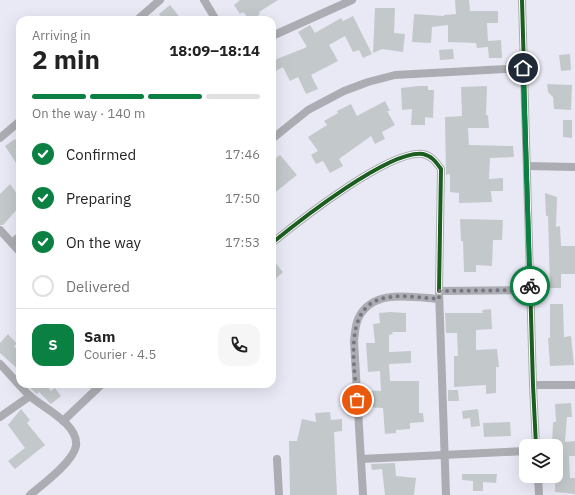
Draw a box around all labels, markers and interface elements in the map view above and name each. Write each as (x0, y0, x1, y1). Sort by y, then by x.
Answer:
text: Arriving in (32, 27, 91, 44)
text: 18:09–18:14 (169, 41, 260, 60)
text: 2 min (32, 42, 100, 76)
pin (506, 51, 540, 85)
icon: home (512, 57, 534, 79)
text: On the way · 140 m (32, 105, 145, 122)
icon: check (32, 143, 54, 165)
text: Confirmed (66, 145, 136, 164)
text: 17:46 (225, 146, 260, 163)
icon: check (32, 187, 54, 209)
text: Preparing (66, 189, 131, 208)
text: 17:50 (225, 190, 260, 207)
icon: check (32, 231, 54, 253)
text: On the way (66, 233, 141, 252)
text: 17:53 (225, 234, 260, 251)
courier (510, 266, 550, 306)
icon: bike (519, 275, 541, 297)
text: Delivered (66, 277, 130, 296)
button: phone (218, 324, 260, 366)
text: Sam (84, 327, 115, 346)
text: S (48, 335, 58, 354)
text: Courier · 4.5 (84, 346, 156, 363)
pin (340, 383, 374, 417)
icon: bag (346, 389, 368, 411)
map controls (519, 439, 563, 483)
button: layers (519, 439, 563, 483)

